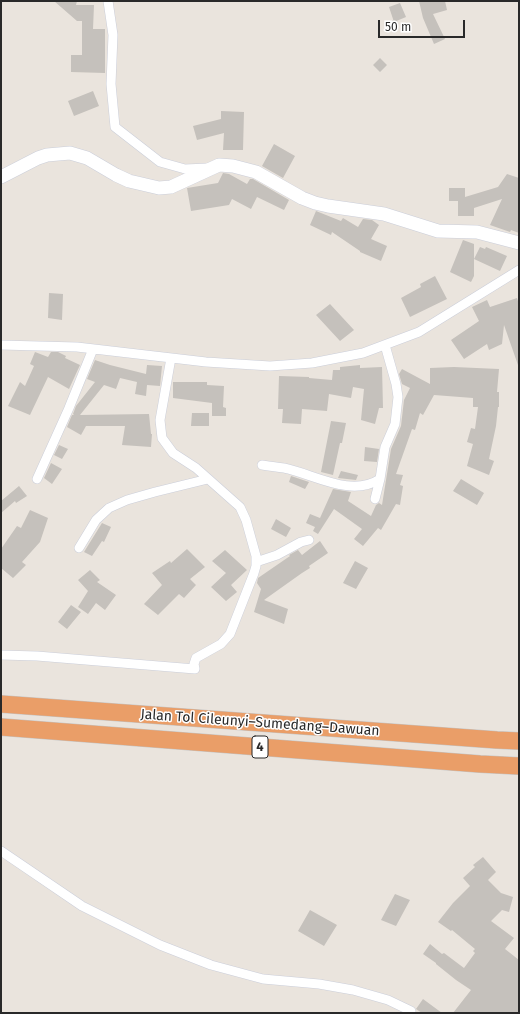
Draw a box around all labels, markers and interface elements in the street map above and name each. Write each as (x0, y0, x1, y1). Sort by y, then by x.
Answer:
scale bar (380, 12, 467, 38)
text: 50 m (385, 20, 411, 34)
street label: Jalan Tol Cileunyi–Sumedang–Dawuan (140, 706, 380, 740)
road number: 4 (252, 736, 268, 758)

